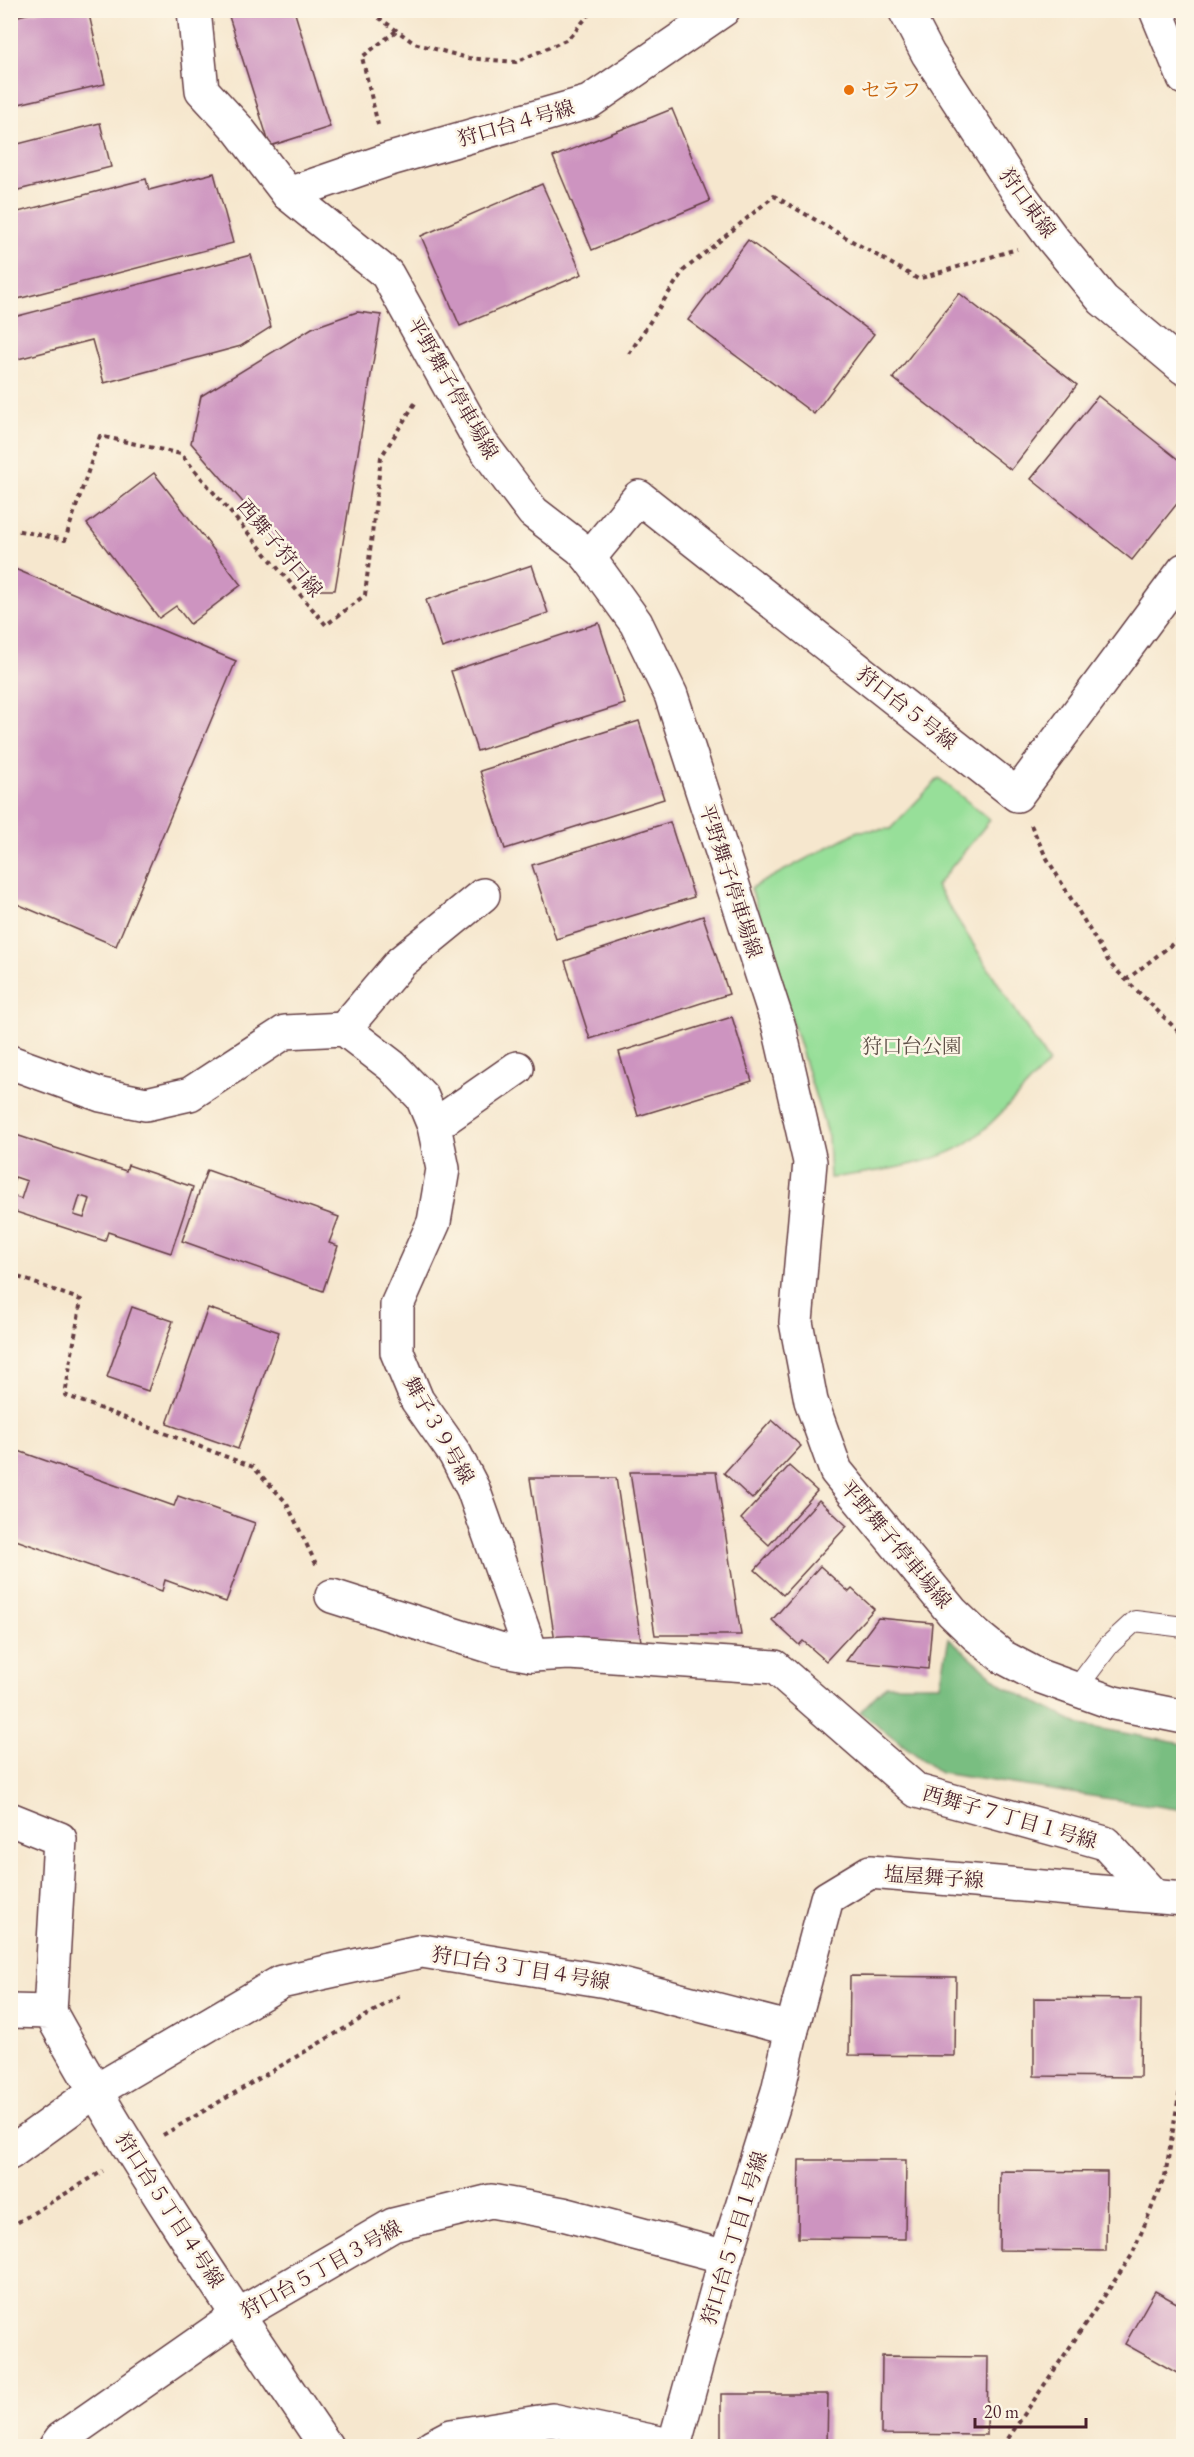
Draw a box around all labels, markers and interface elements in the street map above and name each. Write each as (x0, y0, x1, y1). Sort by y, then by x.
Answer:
place label: セラフ (861, 77, 921, 103)
marker: セラフ (842, 83, 856, 97)
street label: 狩口台４号線 (455, 94, 577, 152)
street label: 狩口東線 (994, 163, 1062, 243)
street label: 平野舞子停車場線 (402, 312, 504, 464)
street label: 西舞子狩口線 (231, 494, 329, 602)
street label: 狩口台５号線 (852, 661, 962, 755)
street label: 平野舞子停車場線 (694, 801, 768, 961)
park label: 狩口台公園 (862, 1033, 962, 1059)
street label: 舞子３９号線 (398, 1372, 480, 1488)
street label: 平野舞子停車場線 (835, 1474, 957, 1614)
street label: 西舞子７丁目１号線 (920, 1780, 1100, 1854)
street label: 塩屋舞子線 (883, 1861, 985, 1893)
street label: 狩口台３丁目４号線 (430, 1941, 612, 1995)
street label: 狩口台５丁目４号線 (110, 2127, 230, 2293)
street label: 狩口台５丁目１号線 (695, 2148, 773, 2328)
street label: 狩口台５丁目３号線 (236, 2214, 406, 2324)
scale bar (975, 2391, 1086, 2429)
text: 20 m (984, 2400, 1019, 2423)

